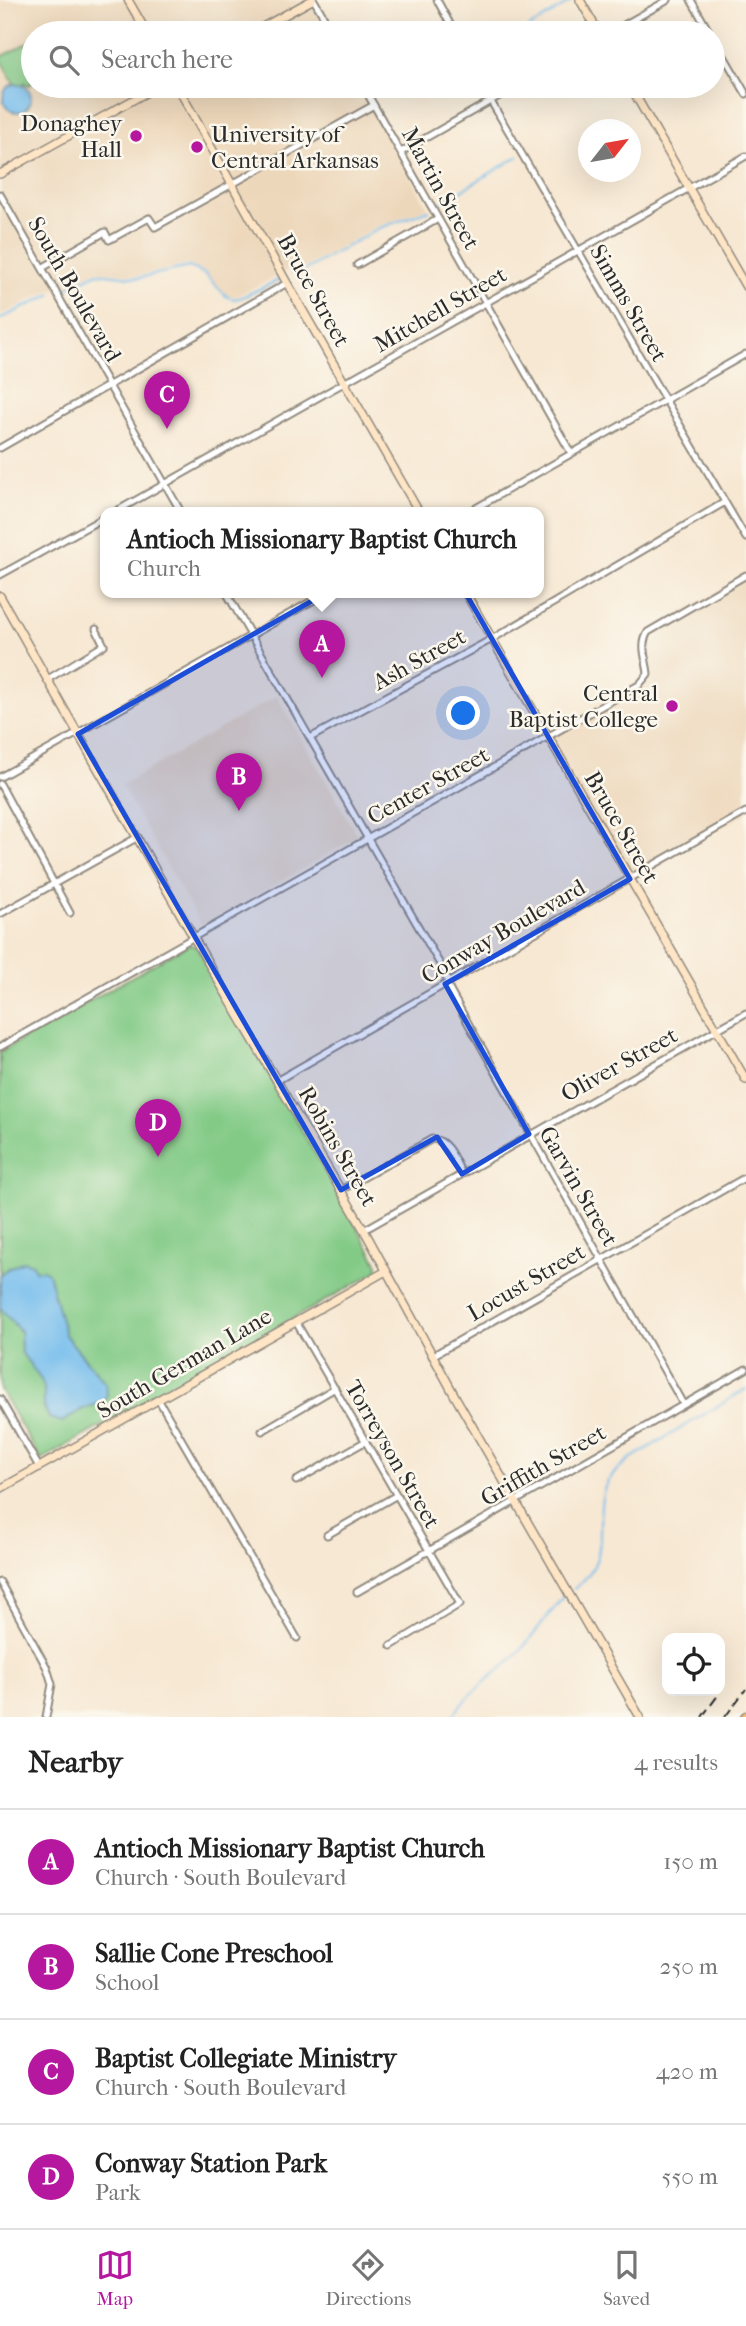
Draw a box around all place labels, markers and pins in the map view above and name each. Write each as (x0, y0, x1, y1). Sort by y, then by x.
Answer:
place label: Donaghey Hall (21, 110, 123, 163)
place label: University of Central Arkansas (211, 121, 379, 174)
marker: Donaghey Hall (128, 128, 144, 144)
marker: University of Central Arkansas (189, 139, 205, 155)
pin: C (144, 371, 190, 429)
pin: A (299, 620, 345, 678)
place label: Central Baptist College (509, 680, 659, 733)
marker: Central Baptist College (664, 698, 680, 714)
pin: B (216, 753, 262, 811)
pin: D (135, 1099, 181, 1157)

